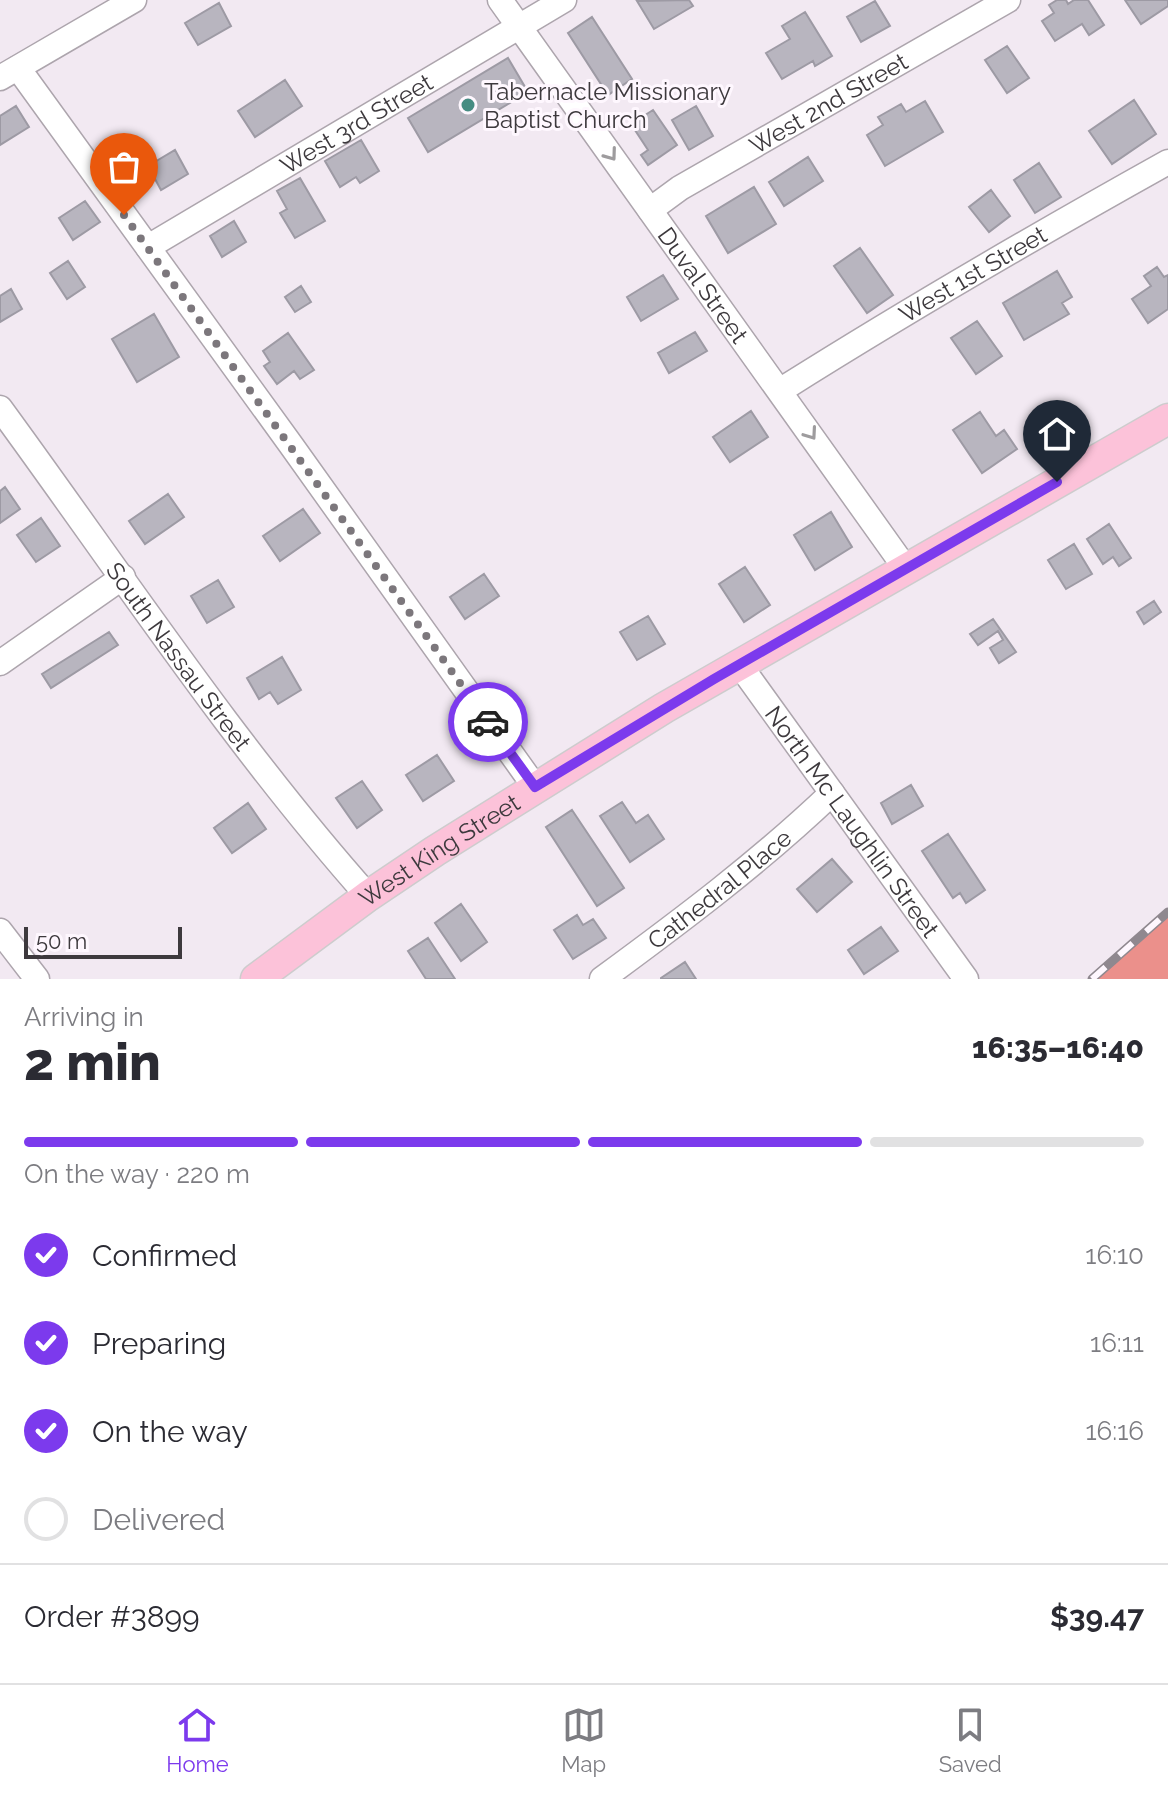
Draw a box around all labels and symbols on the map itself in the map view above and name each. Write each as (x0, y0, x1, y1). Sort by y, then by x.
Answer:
street label: West 2nd Street (744, 46, 912, 160)
street label: West 3rd Street (275, 67, 437, 180)
place label: Tabernacle Missionary Baptist Church (484, 77, 731, 134)
marker: Tabernacle Missionary Baptist Church (459, 96, 477, 114)
pin (90, 133, 158, 215)
one-way arrow (601, 146, 616, 160)
street label: West 1st Street (894, 219, 1051, 329)
street label: Duval Street (652, 221, 754, 348)
pin (1023, 400, 1091, 482)
one-way arrow (801, 426, 816, 440)
street label: South Nassau Street (101, 556, 258, 756)
courier (448, 682, 528, 762)
street label: North Mc Laughlin Street (759, 700, 945, 943)
street label: West King Street (353, 787, 525, 913)
street label: Cathedral Place (642, 823, 797, 955)
scale bar (24, 923, 182, 959)

